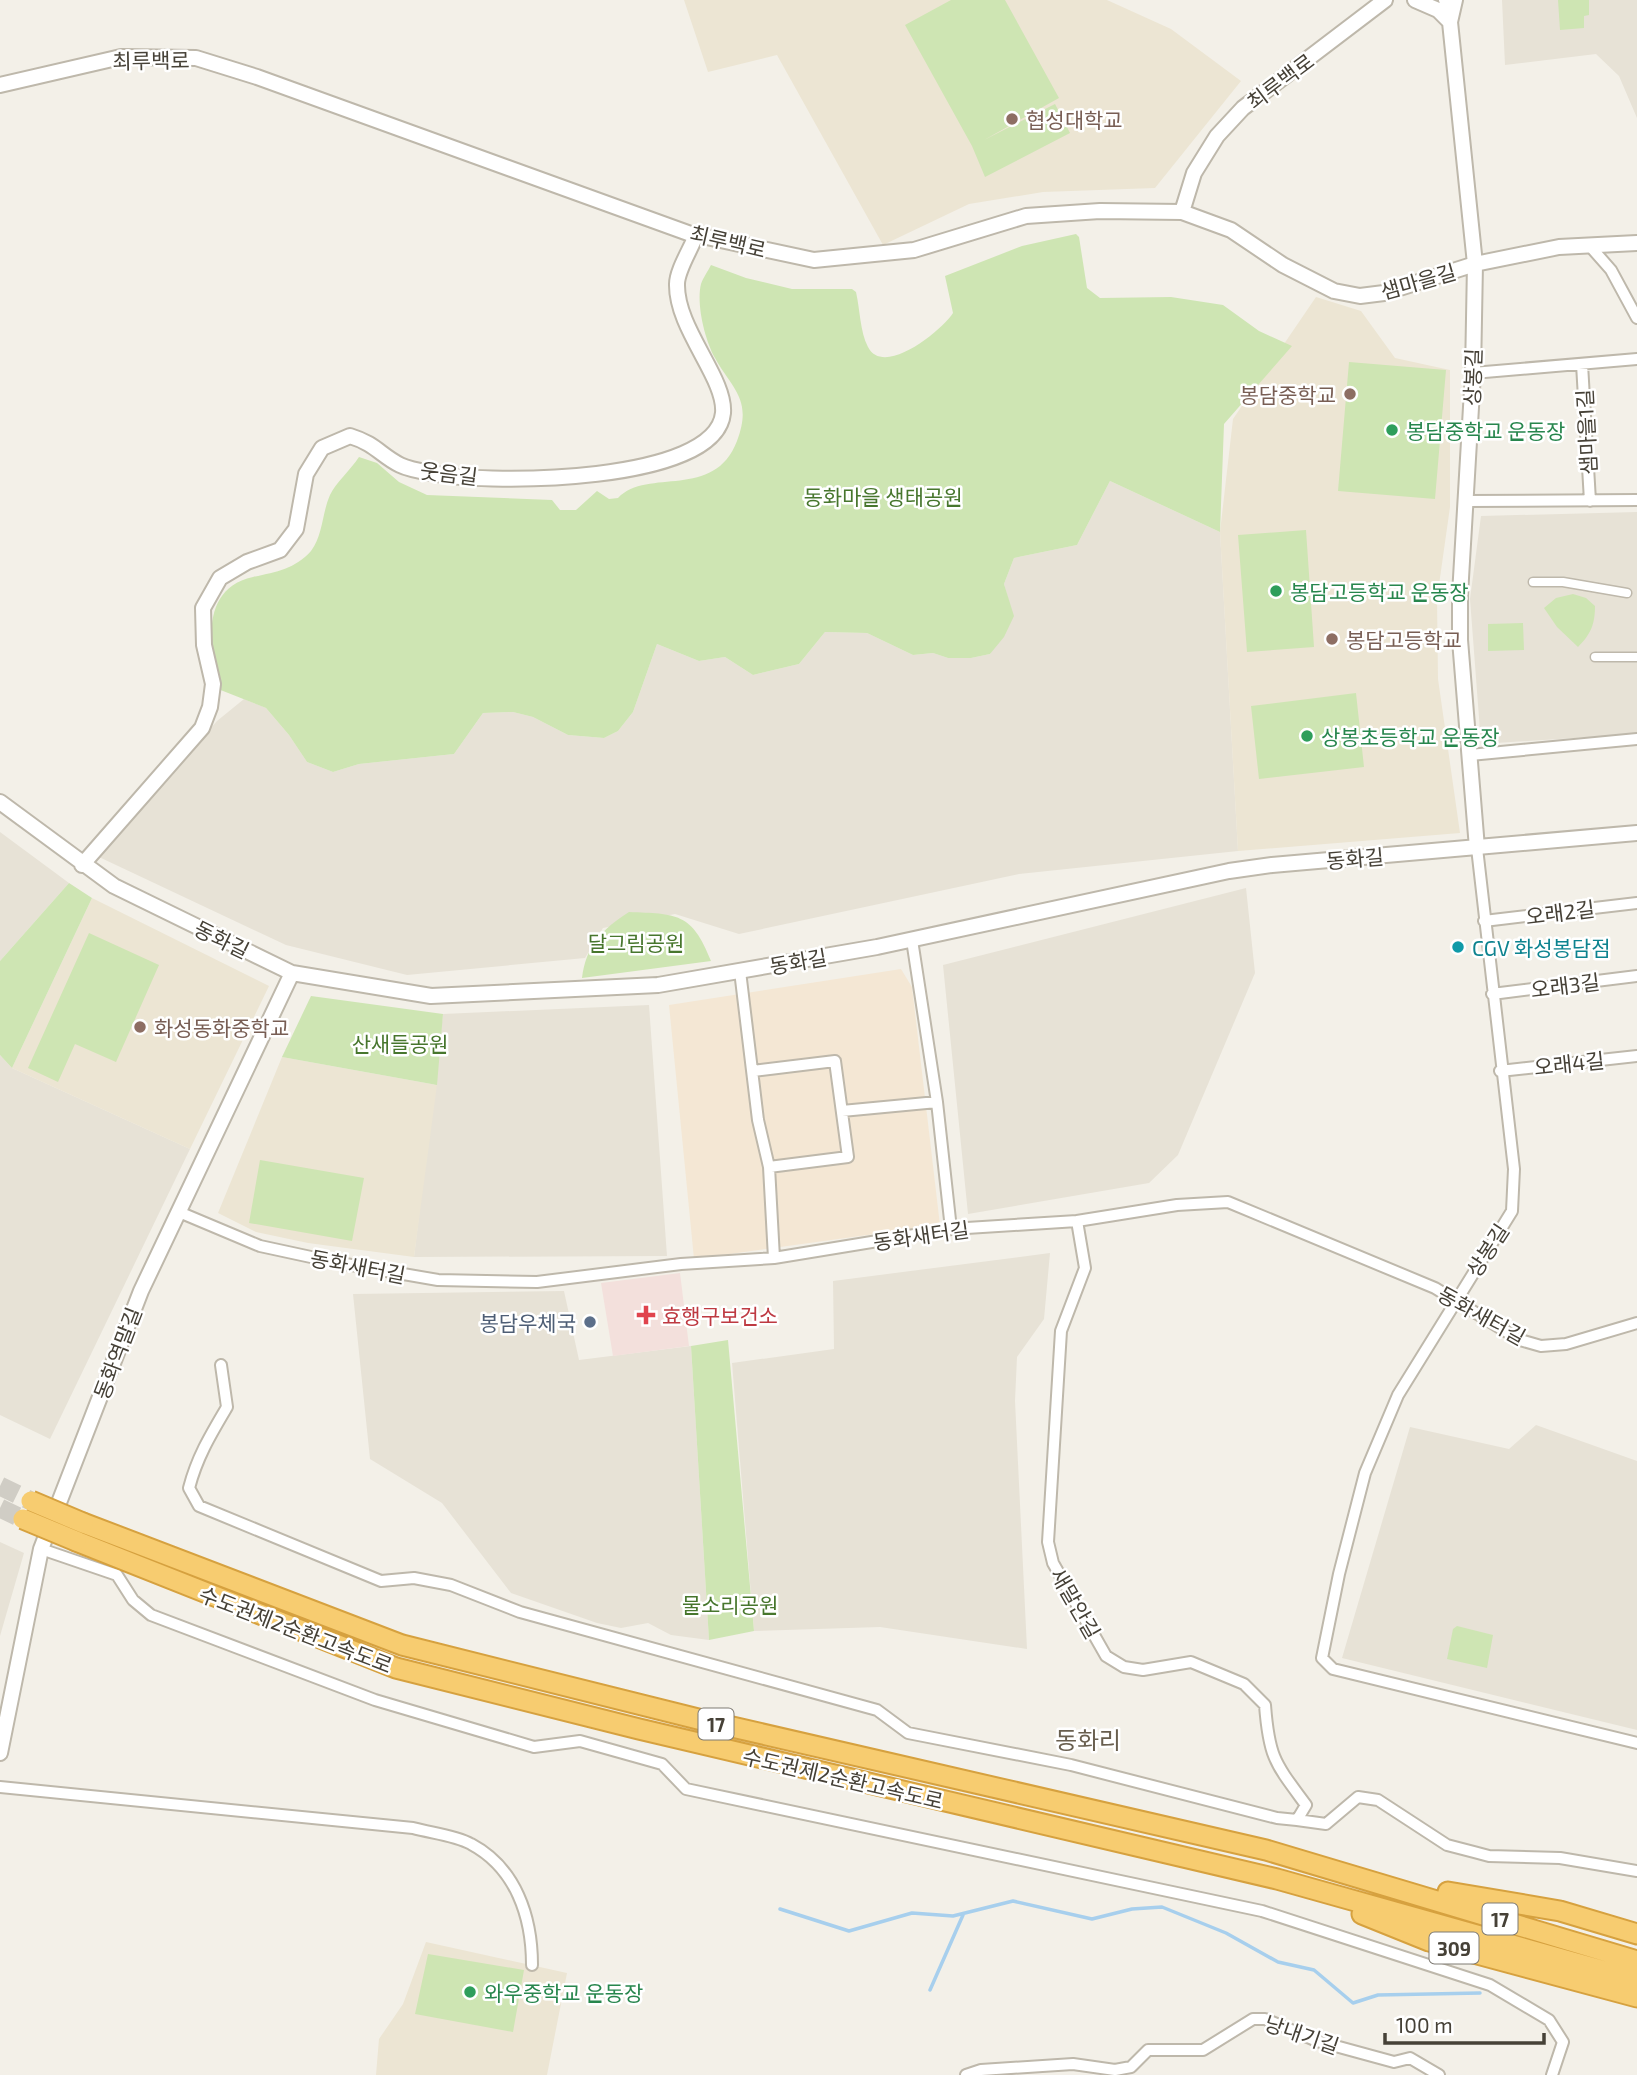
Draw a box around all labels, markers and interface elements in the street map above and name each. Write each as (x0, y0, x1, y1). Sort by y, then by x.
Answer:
street label: 최루백로 (112, 47, 190, 73)
street label: 최루백로 (1242, 48, 1318, 114)
place label: 협성대학교 (1026, 107, 1123, 132)
marker: 협성대학교 (1004, 111, 1020, 127)
street label: 최루백로 (688, 220, 768, 262)
street label: 샘마을길 (1377, 258, 1459, 304)
street label: 상봉길 (1458, 348, 1486, 406)
place label: 봉담중학교 (1239, 382, 1336, 407)
marker: 봉담중학교 (1342, 386, 1358, 402)
street label: 샘마을1길 (1571, 389, 1601, 475)
place label: 봉담중학교 운동장 (1406, 418, 1565, 443)
marker: 봉담중학교 운동장 (1384, 422, 1400, 438)
street label: 웃음길 (419, 457, 479, 489)
park label: 동화마을 생태공원 (803, 484, 963, 509)
place label: 봉담고등학교 운동장 (1290, 579, 1469, 604)
marker: 봉담고등학교 운동장 (1268, 583, 1284, 599)
place label: 봉담고등학교 (1346, 627, 1462, 652)
marker: 봉담고등학교 (1324, 631, 1340, 647)
place label: 상봉초등학교 운동장 (1321, 724, 1500, 749)
marker: 상봉초등학교 운동장 (1299, 728, 1315, 744)
street label: 동화길 (1325, 843, 1385, 873)
street label: 오래2길 (1524, 895, 1596, 929)
street label: 동화길 (190, 915, 254, 963)
park label: 달그림공원 (588, 930, 684, 955)
place label: CGV 화성봉담점 (1472, 935, 1611, 960)
marker: CGV 화성봉담점 (1450, 939, 1466, 955)
street label: 동화길 (767, 944, 829, 978)
street label: 오래3길 (1529, 968, 1601, 1002)
place label: 화성동화중학교 (154, 1015, 289, 1040)
marker: 화성동화중학교 (132, 1019, 148, 1035)
park label: 산새들공원 (352, 1031, 448, 1056)
street label: 오래4길 (1532, 1047, 1606, 1079)
street label: 동화새터길 (871, 1216, 971, 1254)
street label: 상봉길 (1461, 1219, 1513, 1281)
street label: 동화새터길 (308, 1245, 408, 1287)
street label: 동화새터길 (1434, 1281, 1530, 1349)
street label: 동화역말길 (88, 1303, 146, 1403)
place label: 효행구보건소 (662, 1303, 778, 1328)
marker: 효행구보건소 (636, 1305, 656, 1325)
place label: 봉담우체국 (479, 1310, 576, 1335)
marker: 봉담우체국 (582, 1314, 598, 1330)
street label: 새말안길 (1046, 1563, 1106, 1643)
street label: 수도권제2순환고속도로 (196, 1581, 396, 1677)
park label: 물소리공원 (682, 1592, 778, 1617)
road number: 17 (698, 1708, 734, 1740)
district label: 동화리 (1055, 1725, 1121, 1754)
street label: 수도권제2순환고속도로 (740, 1743, 946, 1813)
road number: 17 (1482, 1904, 1518, 1935)
road number: 309 (1430, 1932, 1478, 1964)
place label: 와우중학교 운동장 (484, 1980, 643, 2005)
marker: 와우중학교 운동장 (462, 1984, 478, 2000)
scale bar (1385, 2002, 1544, 2046)
street label: 낭내기길 (1261, 2010, 1343, 2058)
text: 100 m (1396, 2012, 1453, 2037)

